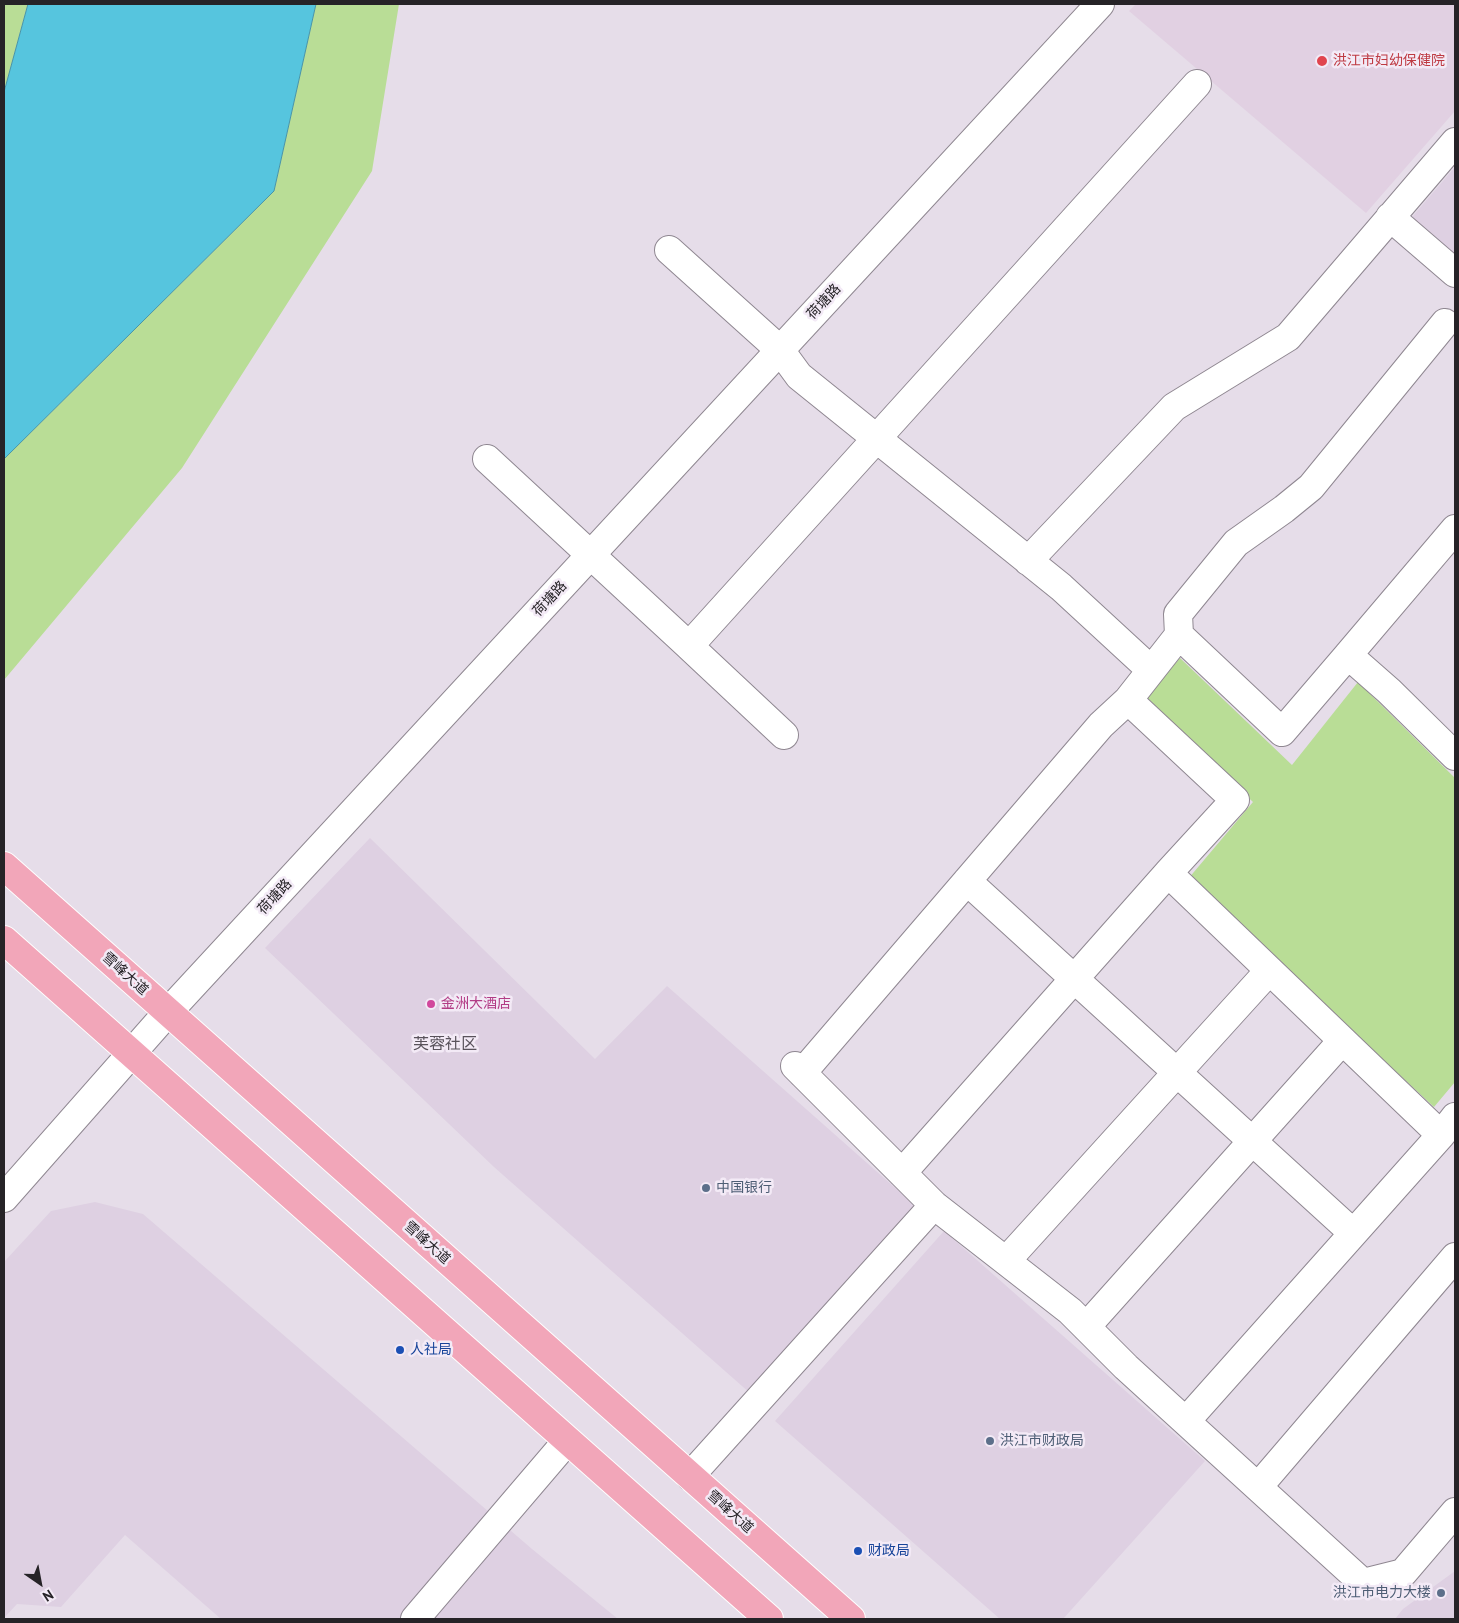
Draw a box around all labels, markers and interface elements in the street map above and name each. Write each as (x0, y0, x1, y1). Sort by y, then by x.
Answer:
place label: 洪江市妇幼保健院 (1333, 53, 1445, 69)
marker: 洪江市妇幼保健院 (1315, 54, 1329, 68)
street label: 荷塘路 (804, 281, 844, 323)
street label: 荷塘路 (530, 578, 570, 620)
street label: 荷塘路 (255, 876, 295, 918)
street label: 雪峰大道 (99, 949, 151, 999)
place label: 金洲大酒店 (441, 996, 511, 1012)
marker: 金洲大酒店 (425, 998, 437, 1010)
district label: 芙蓉社区 (413, 1034, 477, 1054)
place label: 中国银行 (716, 1180, 772, 1196)
marker: 中国银行 (700, 1182, 712, 1194)
street label: 雪峰大道 (401, 1218, 453, 1268)
place label: 人社局 (410, 1342, 452, 1358)
marker: 人社局 (394, 1344, 406, 1356)
place label: 洪江市财政局 (1000, 1433, 1084, 1449)
marker: 洪江市财政局 (984, 1435, 996, 1447)
street label: 雪峰大道 (704, 1487, 756, 1537)
place label: 财政局 (868, 1543, 910, 1559)
marker: 财政局 (852, 1545, 864, 1557)
north arrow (15, 1558, 65, 1608)
place label: 洪江市电力大楼 (1333, 1585, 1431, 1601)
text: N (39, 1586, 57, 1606)
marker: 洪江市电力大楼 (1435, 1587, 1447, 1599)

